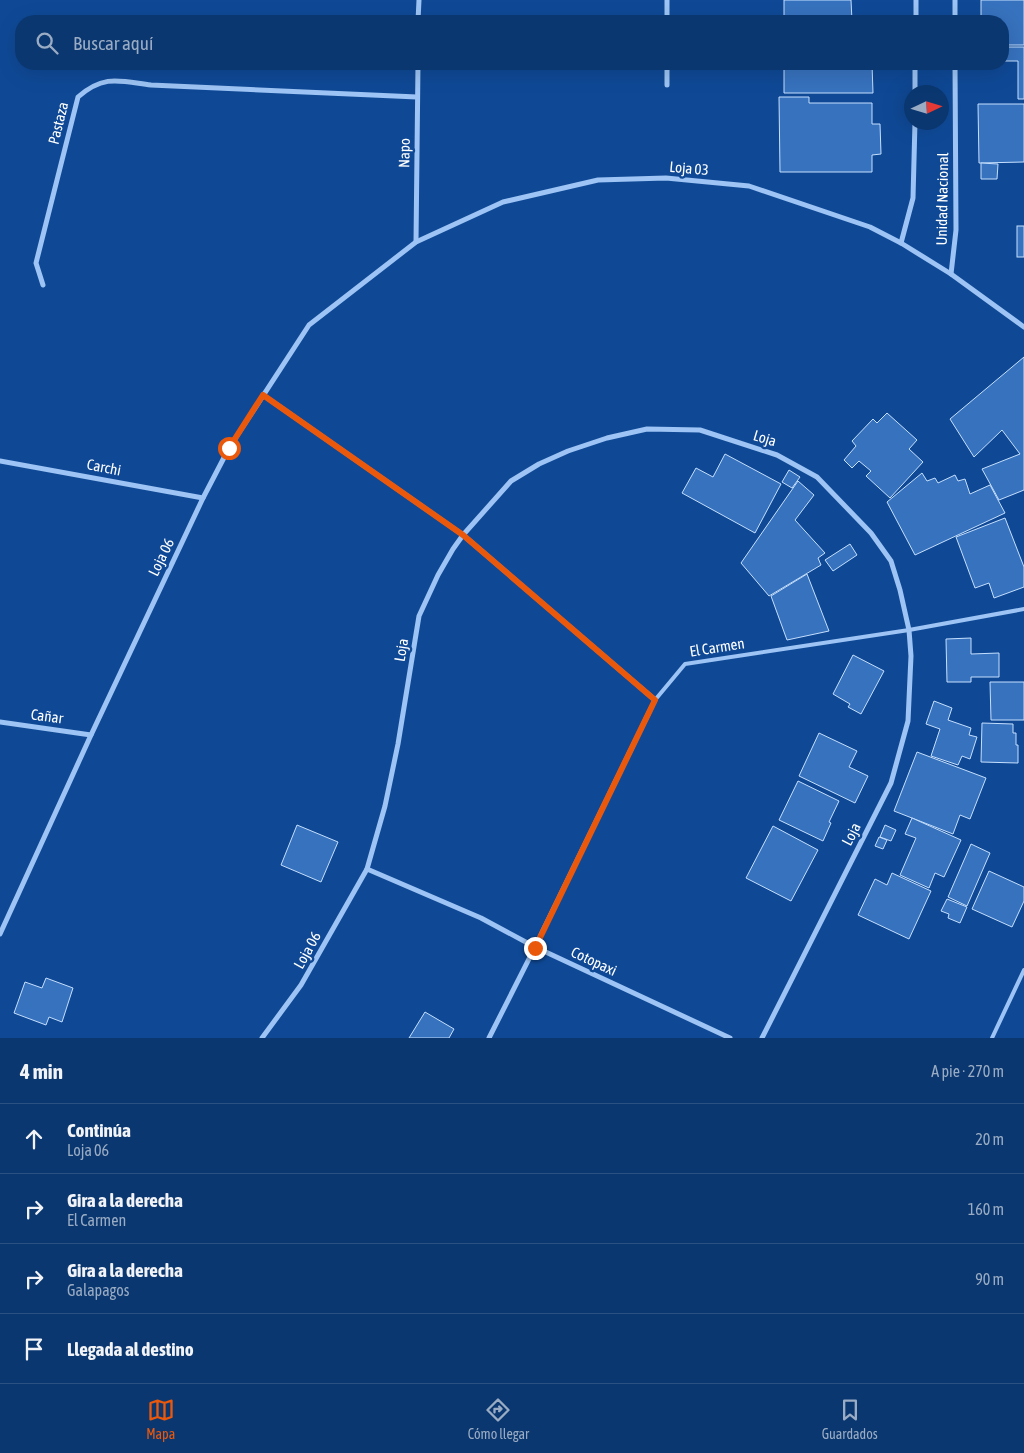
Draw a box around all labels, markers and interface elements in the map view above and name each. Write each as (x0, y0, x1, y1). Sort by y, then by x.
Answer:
search box (15, 15, 1009, 70)
icon: search (33, 29, 61, 57)
text: Buscar aquí (73, 32, 153, 54)
north arrow (904, 85, 949, 130)
street label: Pastaza (45, 100, 71, 146)
street label: Napo (395, 138, 413, 168)
street label: Unidad Nacional (933, 152, 951, 246)
street label: Loja 03 (669, 158, 709, 178)
street label: Loja (751, 426, 779, 450)
route start (218, 437, 241, 460)
street label: Carchi (85, 455, 123, 479)
street label: Loja 06 (145, 536, 177, 578)
street label: El Carmen (688, 634, 746, 660)
street label: Loja (391, 637, 411, 663)
street label: Cañar (30, 705, 65, 727)
street label: Loja (838, 820, 864, 848)
street label: Loja 06 (290, 929, 324, 971)
route end (524, 937, 547, 960)
street label: Cotopaxi (568, 943, 620, 979)
text: 4 min (20, 1059, 63, 1083)
text: A pie · 270 m (931, 1062, 1004, 1080)
text: Continúa (67, 1119, 131, 1141)
icon: ahead (20, 1125, 48, 1153)
text: 20 m (975, 1130, 1004, 1148)
text: Loja 06 (67, 1141, 109, 1159)
text: Gira a la derecha (67, 1189, 183, 1211)
icon: right (20, 1195, 48, 1223)
text: 160 m (968, 1200, 1004, 1218)
text: El Carmen (67, 1211, 126, 1229)
text: Gira a la derecha (67, 1259, 183, 1281)
icon: right (20, 1265, 48, 1293)
text: 90 m (975, 1270, 1004, 1288)
text: Galapagos (67, 1281, 129, 1299)
icon: arrive (20, 1335, 48, 1363)
text: Llegada al destino (67, 1338, 194, 1360)
tab: Mapa (146, 1396, 175, 1442)
tab: Cómo llegar (468, 1396, 529, 1442)
tab: Guardados (822, 1396, 878, 1442)

